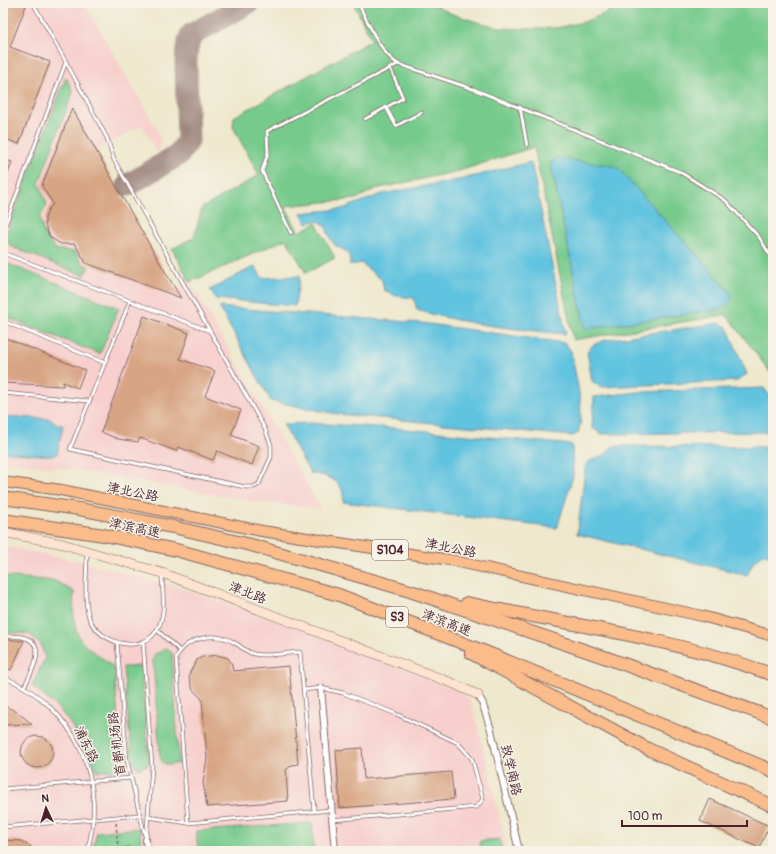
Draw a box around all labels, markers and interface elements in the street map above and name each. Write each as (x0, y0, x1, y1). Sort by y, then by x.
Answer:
street label: 津北公路 (106, 479, 160, 505)
street label: 津滨高速 (108, 515, 162, 541)
street label: 津北公路 (424, 535, 478, 561)
road number: S104 (372, 540, 408, 560)
street label: 津北路 (227, 578, 269, 607)
street label: 津滨高速 (419, 606, 474, 640)
road number: S3 (386, 607, 408, 627)
street label: 首都机场路 (105, 711, 129, 777)
street label: 浦东路 (70, 723, 102, 765)
street label: 致学南路 (497, 743, 525, 797)
north arrow (26, 788, 66, 828)
text: N (41, 792, 50, 805)
scale bar (622, 802, 747, 828)
text: 100 m (628, 809, 663, 824)

